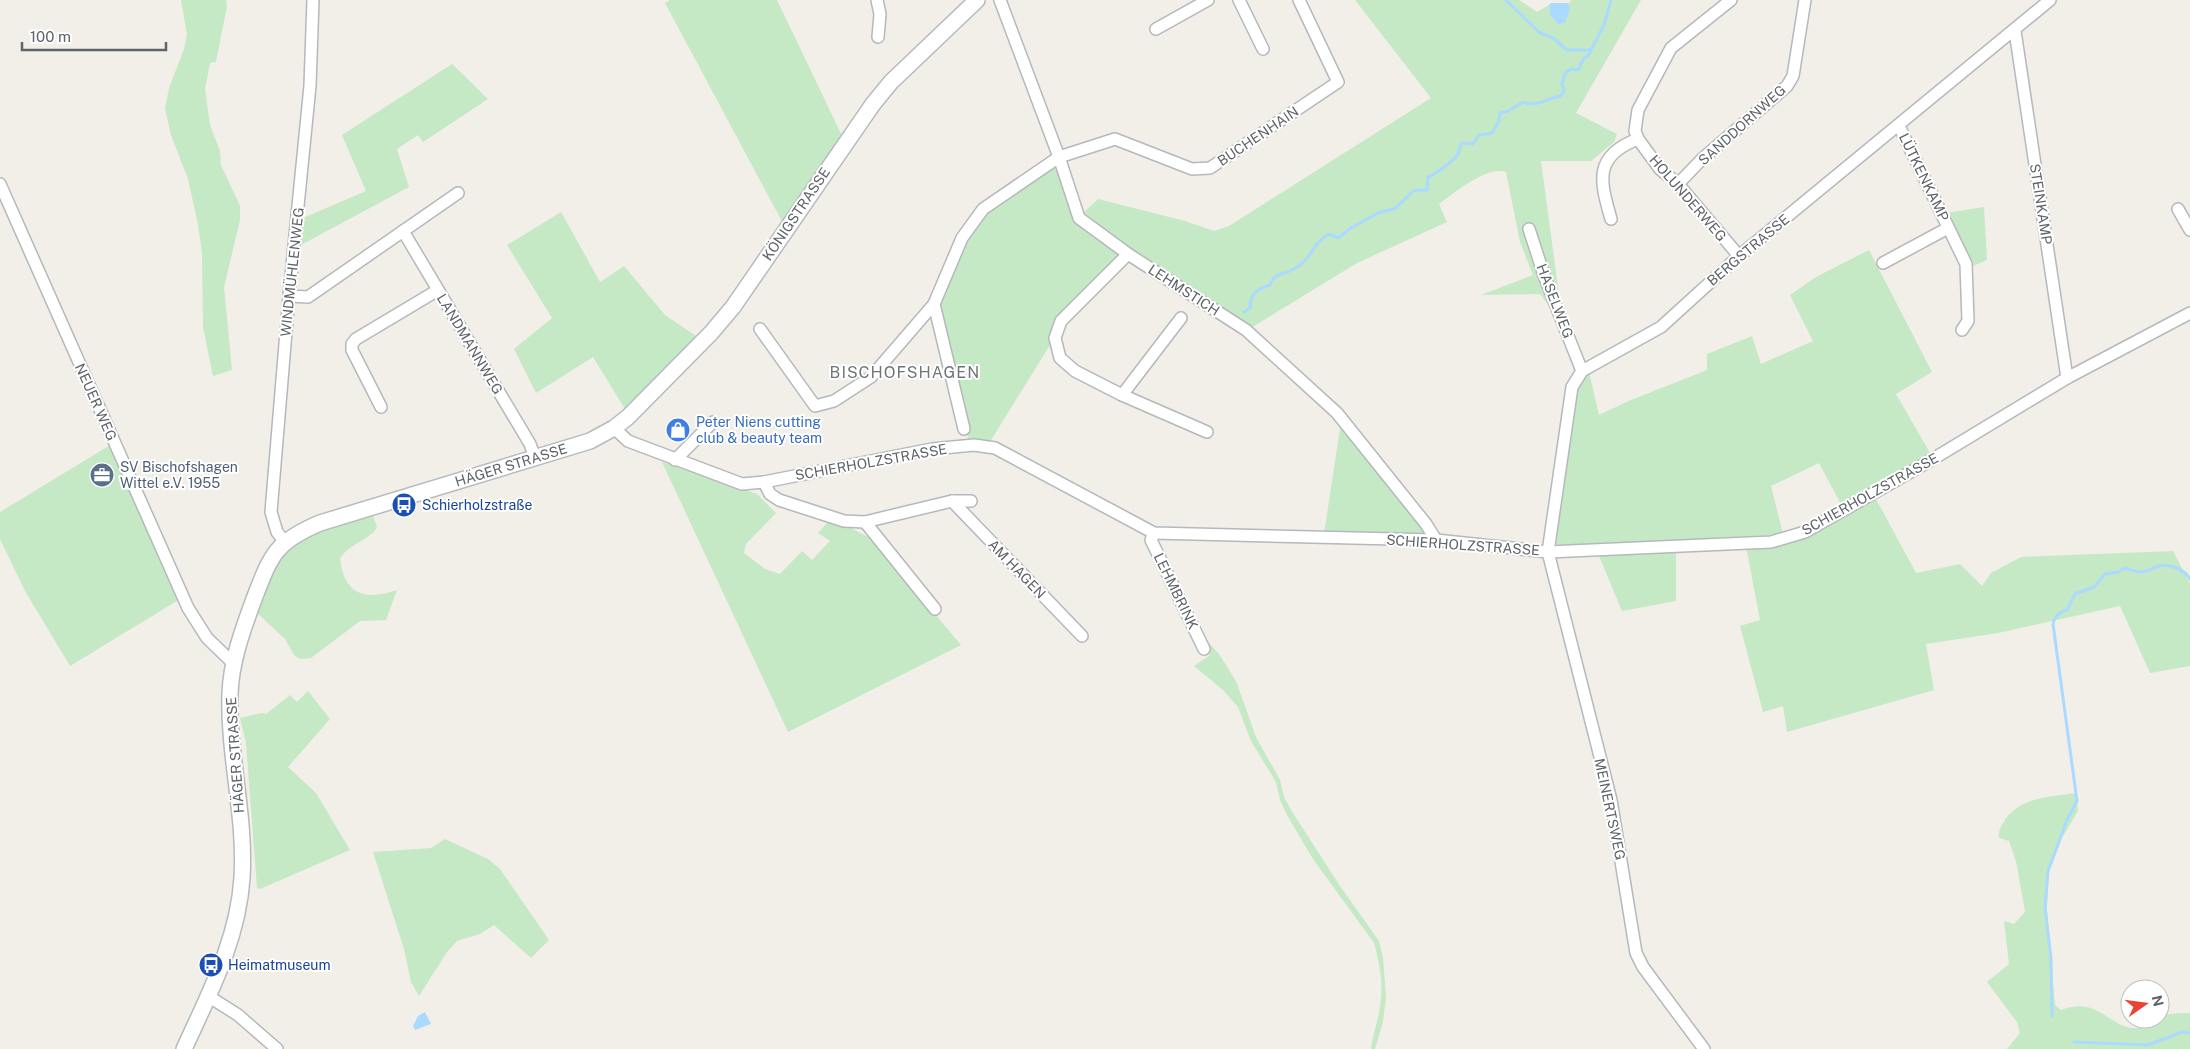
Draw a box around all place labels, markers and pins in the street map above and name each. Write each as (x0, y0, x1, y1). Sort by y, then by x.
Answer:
place label: Peter Niens cutting club & beauty team (696, 414, 822, 446)
shop icon: Peter Niens cutting club & beauty team (665, 417, 691, 443)
place label: SV Bischofshagen Wittel e.V. 1955 (120, 459, 238, 491)
office icon: SV Bischofshagen Wittel e.V. 1955 (89, 462, 115, 488)
bus stop icon: Schierholzstraße (391, 492, 417, 518)
place label: Schierholzstraße (422, 497, 532, 513)
bus stop icon: Heimatmuseum (198, 952, 224, 978)
place label: Heimatmuseum (228, 957, 331, 973)

